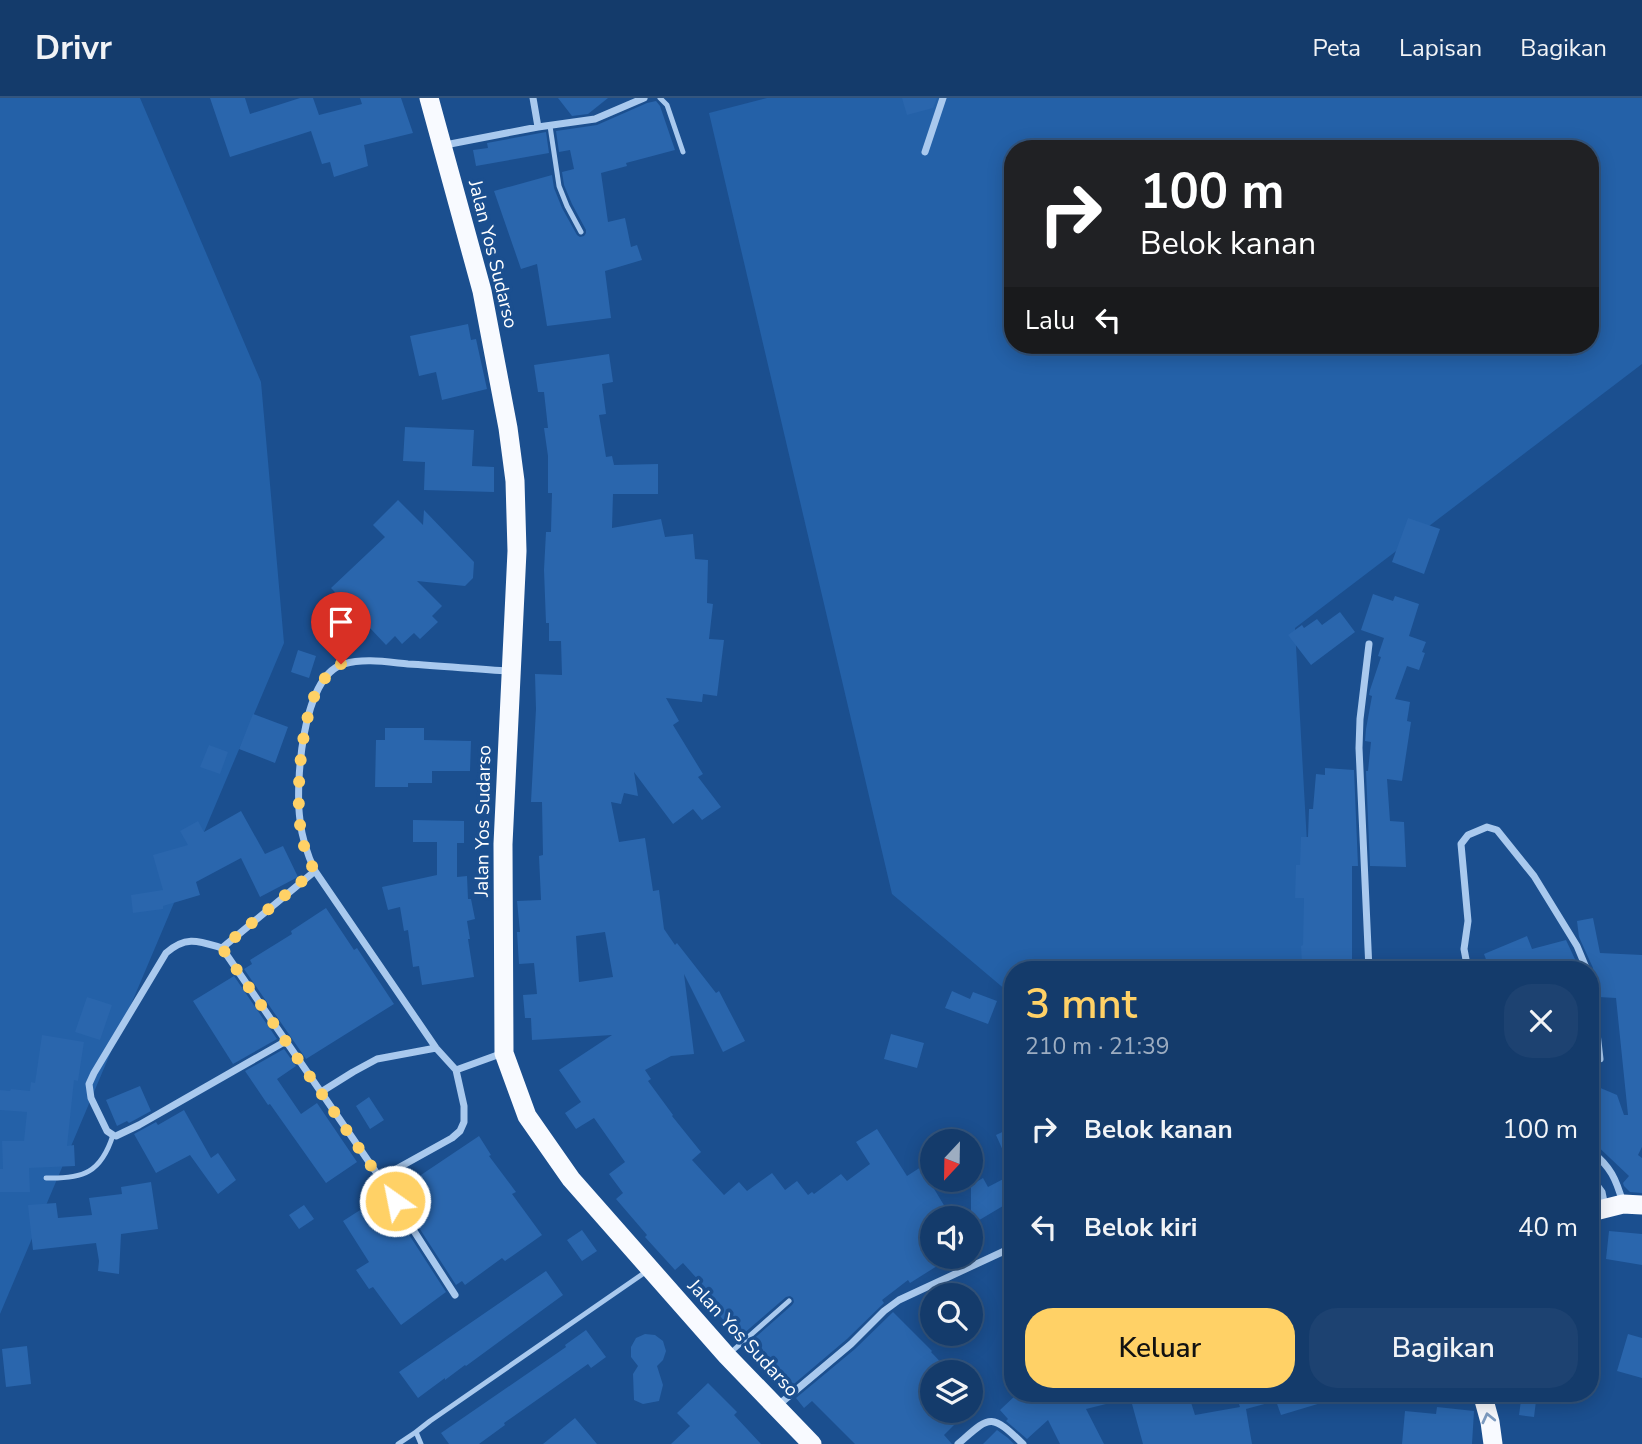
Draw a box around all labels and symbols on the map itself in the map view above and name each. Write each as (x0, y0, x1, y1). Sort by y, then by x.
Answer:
street label: Jalan Yos Sudarso (462, 176, 524, 331)
pin (311, 592, 371, 664)
street label: Jalan Yos Sudarso (469, 745, 497, 898)
north arrow (920, 1129, 984, 1192)
position arrow (358, 1164, 432, 1238)
street label: Jalan Yos Sudarso (681, 1273, 804, 1402)
one-way arrow (1482, 1412, 1496, 1424)

